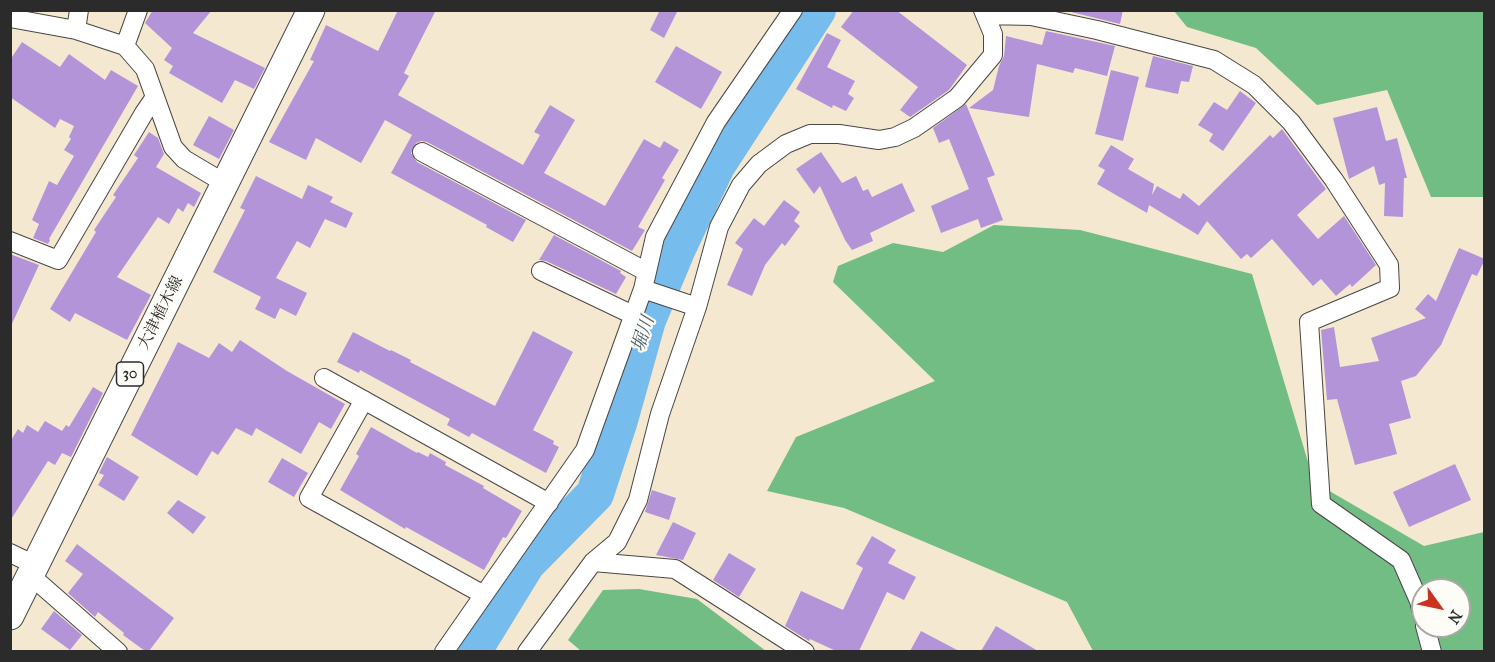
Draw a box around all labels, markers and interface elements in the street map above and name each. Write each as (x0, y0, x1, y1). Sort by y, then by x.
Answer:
street label: 大津植木線 (134, 273, 188, 353)
water label: 堀川 (628, 314, 660, 354)
road number: 30 (116, 362, 144, 386)
north arrow (1411, 578, 1471, 638)
text: N (1444, 607, 1466, 627)

